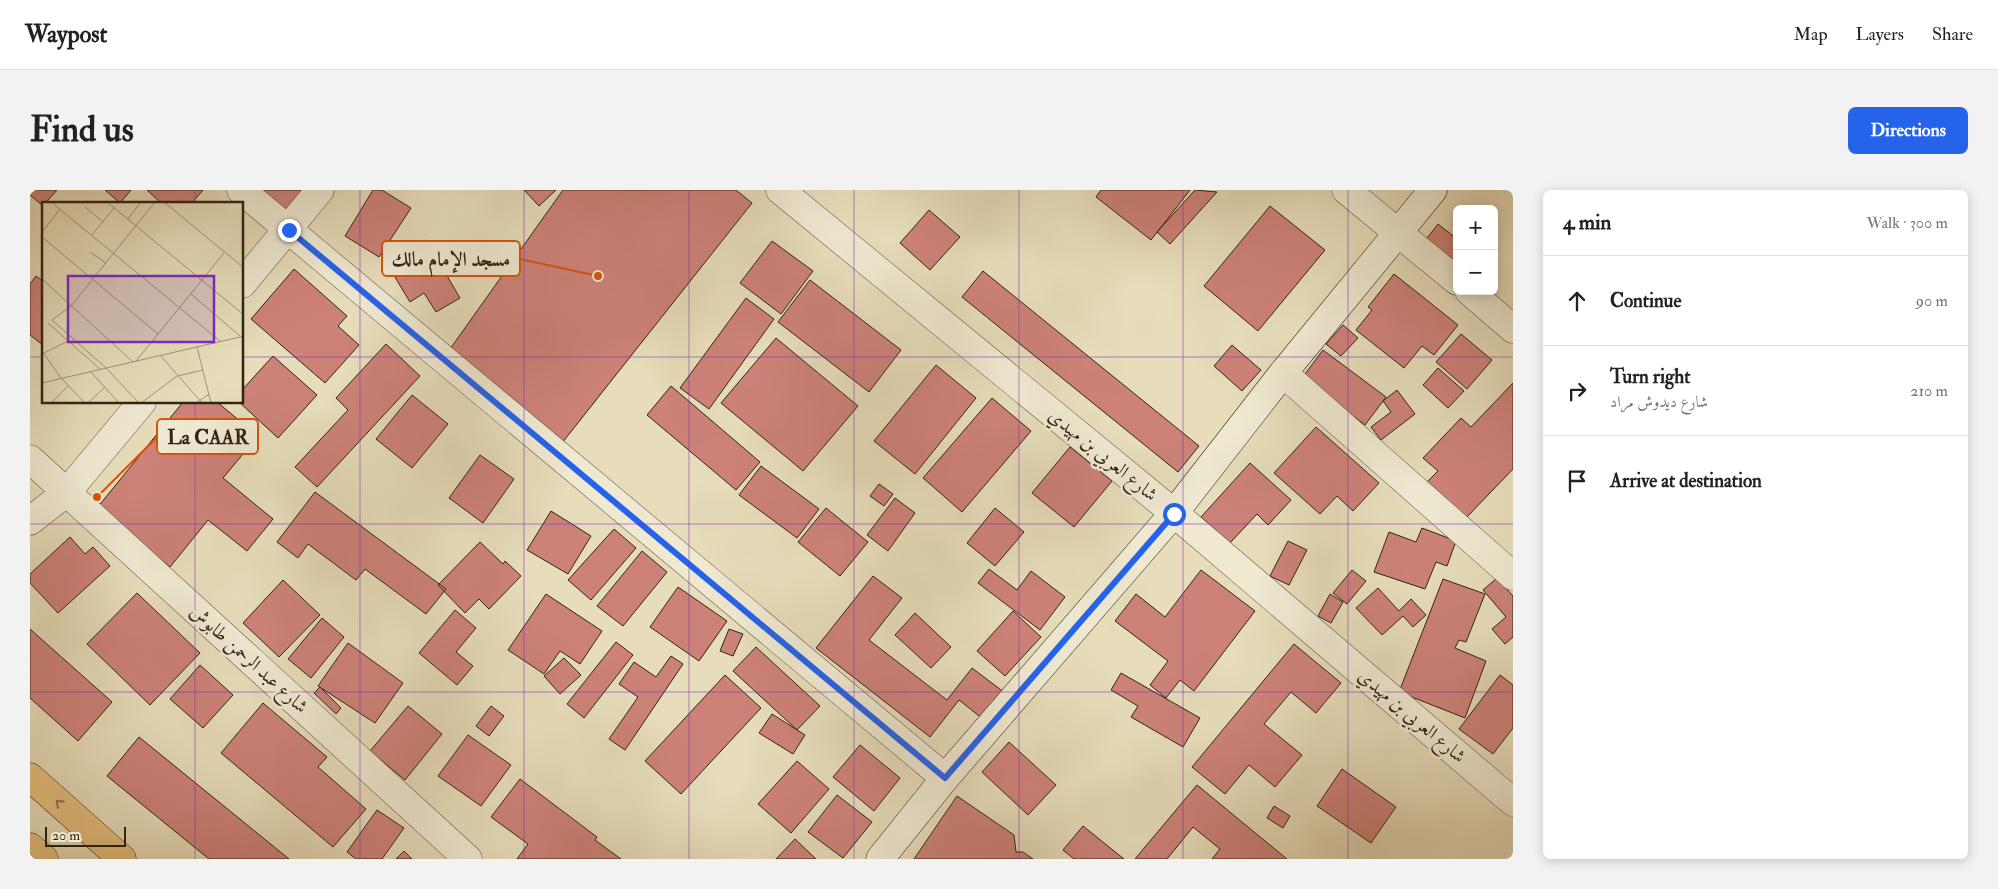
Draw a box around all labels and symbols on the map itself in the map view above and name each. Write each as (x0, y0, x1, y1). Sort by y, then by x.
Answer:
inset map (42, 202, 244, 404)
route end (278, 219, 301, 242)
callout: مسجد الإمام مالك (382, 241, 520, 276)
text: مسجد الإمام مالك (392, 247, 510, 277)
street label: شارع العربي بن مهيدي (1042, 404, 1163, 509)
callout: La CAAR (157, 419, 258, 454)
text: La CAAR (167, 425, 250, 450)
route start (1163, 503, 1186, 526)
street label: شارع عبد الرحمن طابوش (183, 600, 313, 721)
street label: شارع العربي بن مهيدي (1351, 664, 1471, 770)
one-way arrow (56, 800, 65, 809)
scale bar (45, 824, 126, 847)

